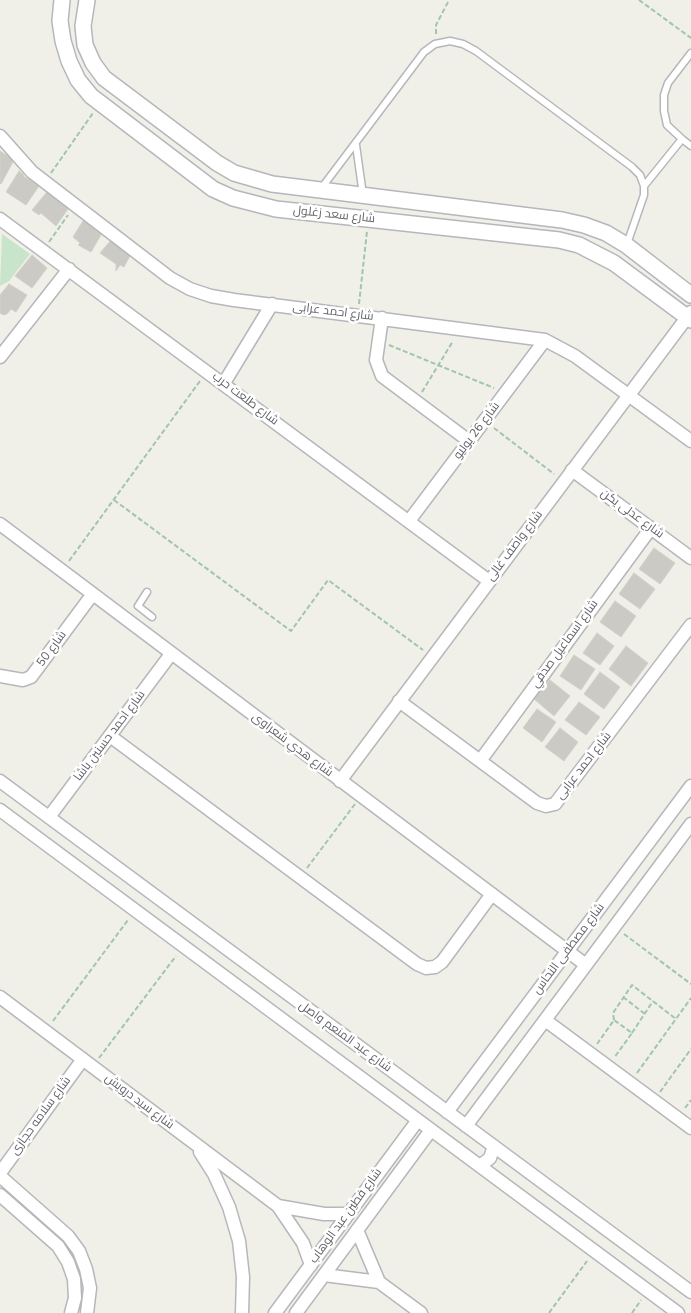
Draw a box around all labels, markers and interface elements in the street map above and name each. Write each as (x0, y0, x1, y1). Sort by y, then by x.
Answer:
street label: شارع سعد زغلول (292, 204, 376, 226)
street label: شارع احمد عرابى (292, 300, 374, 324)
street label: شارع طلعت حرب (209, 369, 281, 429)
street label: شارع 26 يوليو (451, 400, 503, 462)
street label: شارع عدلى يكن (598, 486, 666, 542)
street label: شارع واصف غالى (484, 508, 546, 584)
street label: شارع اسماعيل صدقي (528, 597, 602, 691)
street label: شارع 50 (34, 628, 70, 670)
street label: شارع احمد حسنين باشا (71, 688, 149, 784)
street label: شارع هدي شعراوى (249, 710, 335, 780)
street label: شارع احمد عرابى (553, 729, 615, 803)
street label: شارع مصطفى النحاس (530, 901, 608, 997)
street label: شارع عبد المنعم واصل (296, 998, 394, 1076)
street label: شارع سيد درويش (102, 1071, 176, 1133)
street label: شارع سلامه حجازى (8, 1074, 74, 1158)
street label: شارع فطين عبد الوهاب (307, 1166, 385, 1266)

